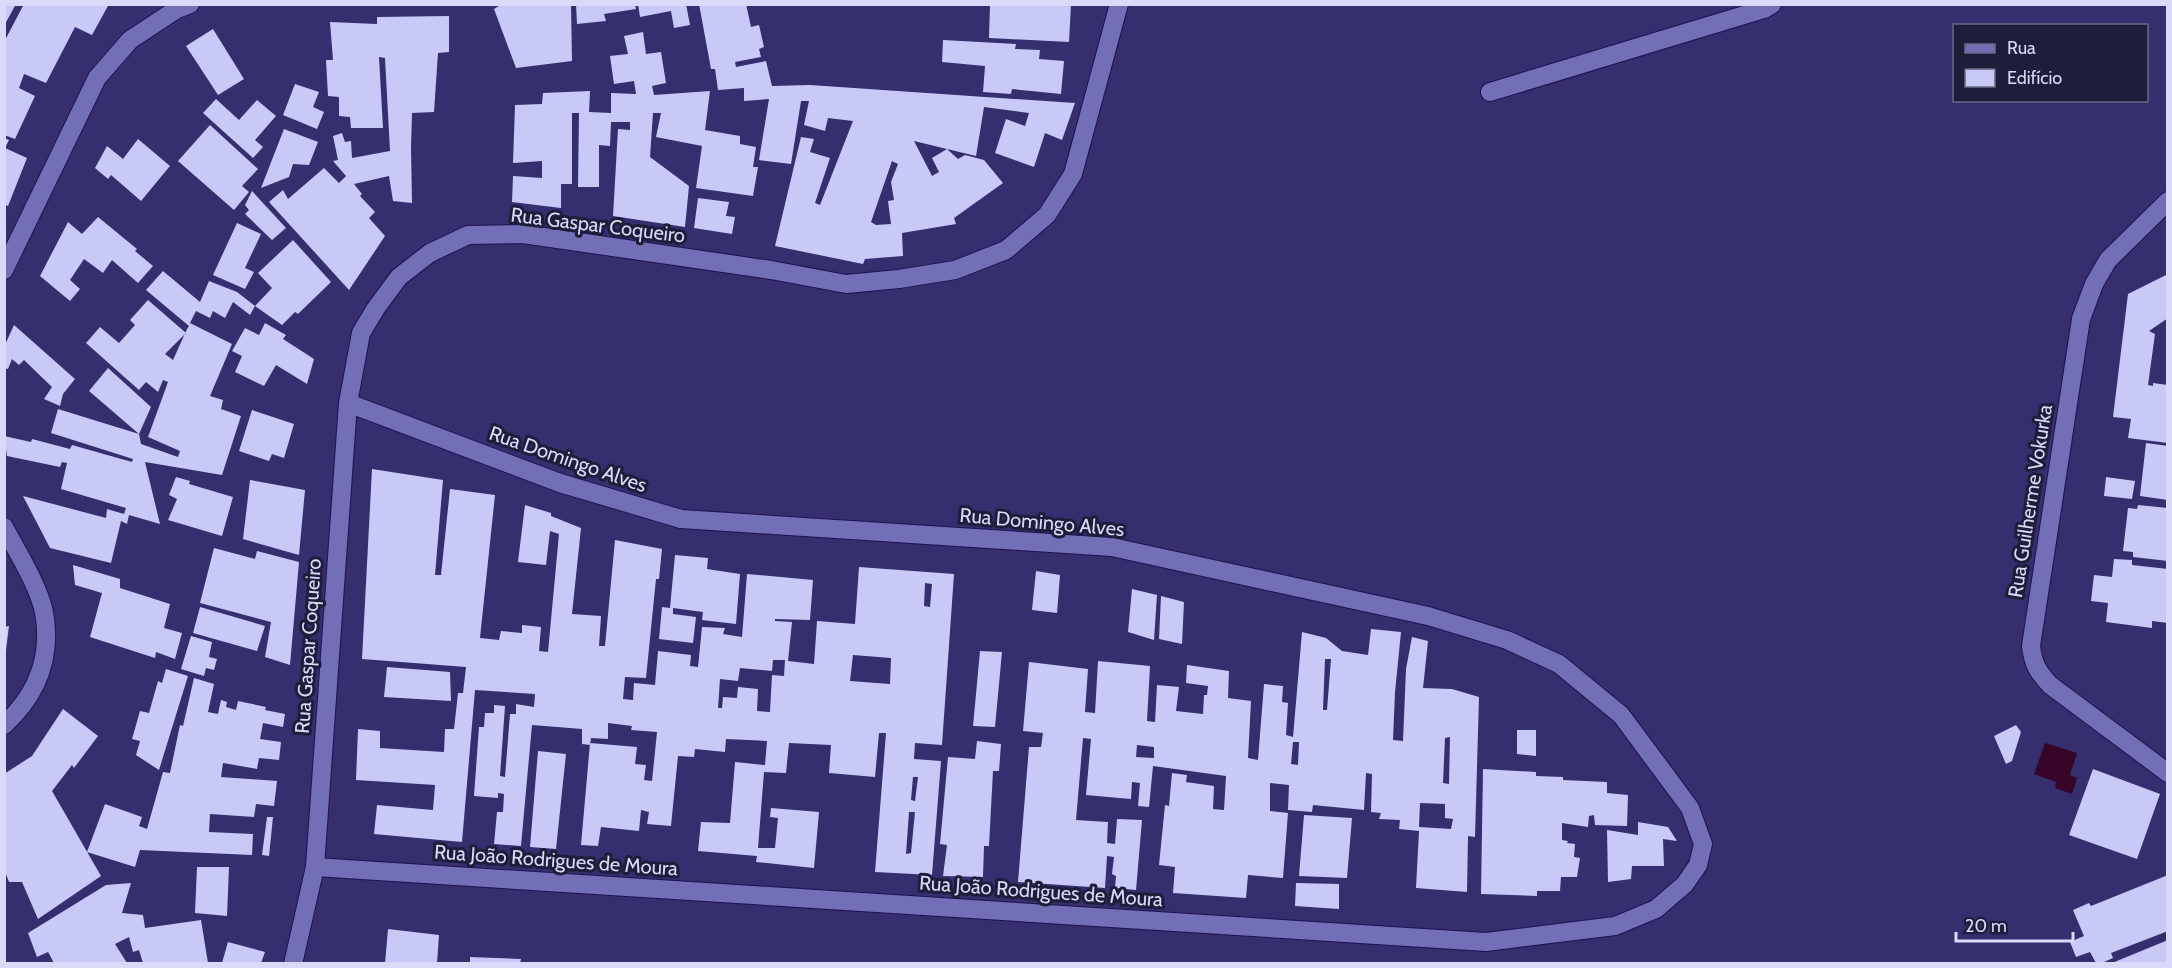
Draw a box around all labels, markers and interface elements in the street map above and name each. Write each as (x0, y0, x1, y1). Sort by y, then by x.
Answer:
legend (1953, 24, 2148, 102)
text: Rua (2007, 37, 2036, 59)
text: Edifício (2007, 67, 2062, 89)
street label: Rua Gaspar Coqueiro (509, 202, 687, 248)
street label: Rua Guilherme Vokurka (2003, 402, 2057, 599)
street label: Rua Domingo Alves (486, 421, 650, 497)
street label: Rua Domingo Alves (959, 503, 1125, 541)
street label: Rua Gaspar Coqueiro (290, 558, 326, 734)
street label: Rua João Rodrigues de Moura (433, 840, 679, 881)
street label: Rua João Rodrigues de Moura (918, 871, 1164, 912)
scale bar (1956, 905, 2073, 943)
text: 20 m (1965, 915, 2007, 937)

